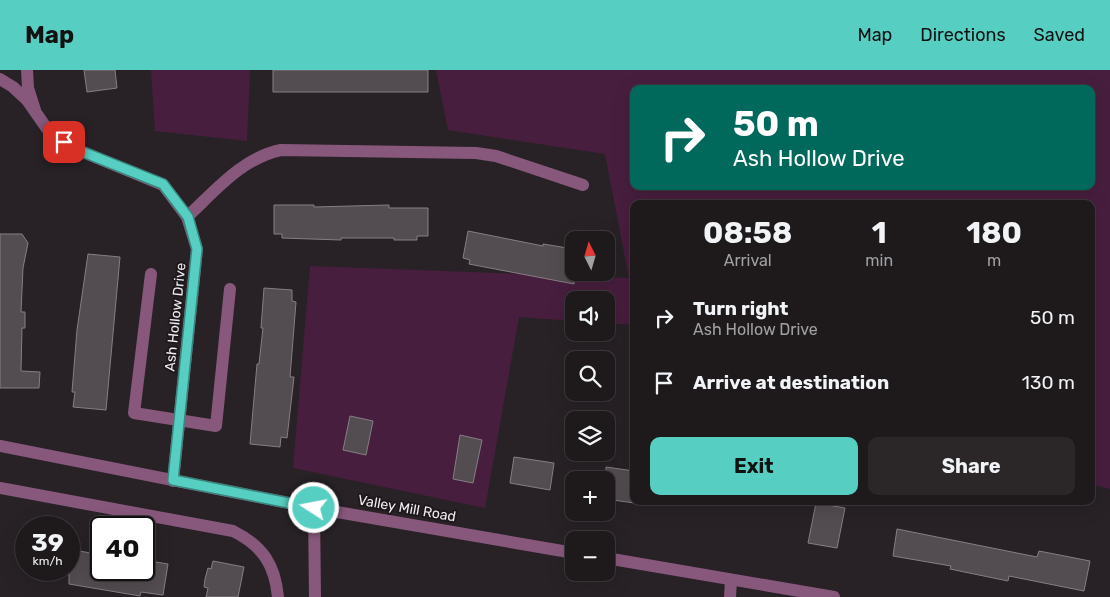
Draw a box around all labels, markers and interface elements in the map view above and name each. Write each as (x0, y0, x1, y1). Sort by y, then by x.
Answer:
text: Map (25, 21, 74, 49)
text: Map (857, 24, 892, 46)
text: Directions (920, 24, 1006, 46)
text: Saved (1034, 24, 1085, 46)
text: 50 m (733, 103, 819, 145)
icon: right (650, 105, 715, 170)
pin (43, 121, 85, 163)
icon: arrive (50, 128, 78, 156)
text: Ash Hollow Drive (733, 145, 905, 172)
text: 08:58 (703, 215, 792, 251)
text: 1 (872, 215, 887, 251)
text: 180 (966, 215, 1022, 251)
north arrow (565, 231, 615, 281)
map controls (565, 231, 615, 581)
text: Arrival (724, 251, 772, 270)
text: min (865, 251, 893, 270)
text: m (987, 251, 1001, 270)
street label: Ash Hollow Drive (161, 262, 190, 372)
button: sound (565, 291, 615, 341)
text: Turn right (693, 297, 788, 320)
icon: right (650, 304, 678, 332)
text: 50 m (1030, 306, 1075, 329)
text: Ash Hollow Drive (693, 320, 818, 339)
button: search (565, 351, 615, 401)
icon: arrive (650, 369, 678, 397)
text: Arrive at destination (693, 371, 889, 394)
text: 130 m (1022, 371, 1075, 394)
button: layers (565, 411, 615, 461)
button: Exit (650, 437, 858, 495)
button: Share (868, 437, 1075, 495)
button: + (565, 471, 615, 521)
position arrow (287, 481, 339, 533)
street label: Valley Mill Road (357, 492, 457, 525)
speed limit sign: 40 (90, 516, 155, 581)
text: 39 (31, 528, 64, 557)
button: − (565, 531, 615, 581)
text: km/h (33, 554, 62, 568)

